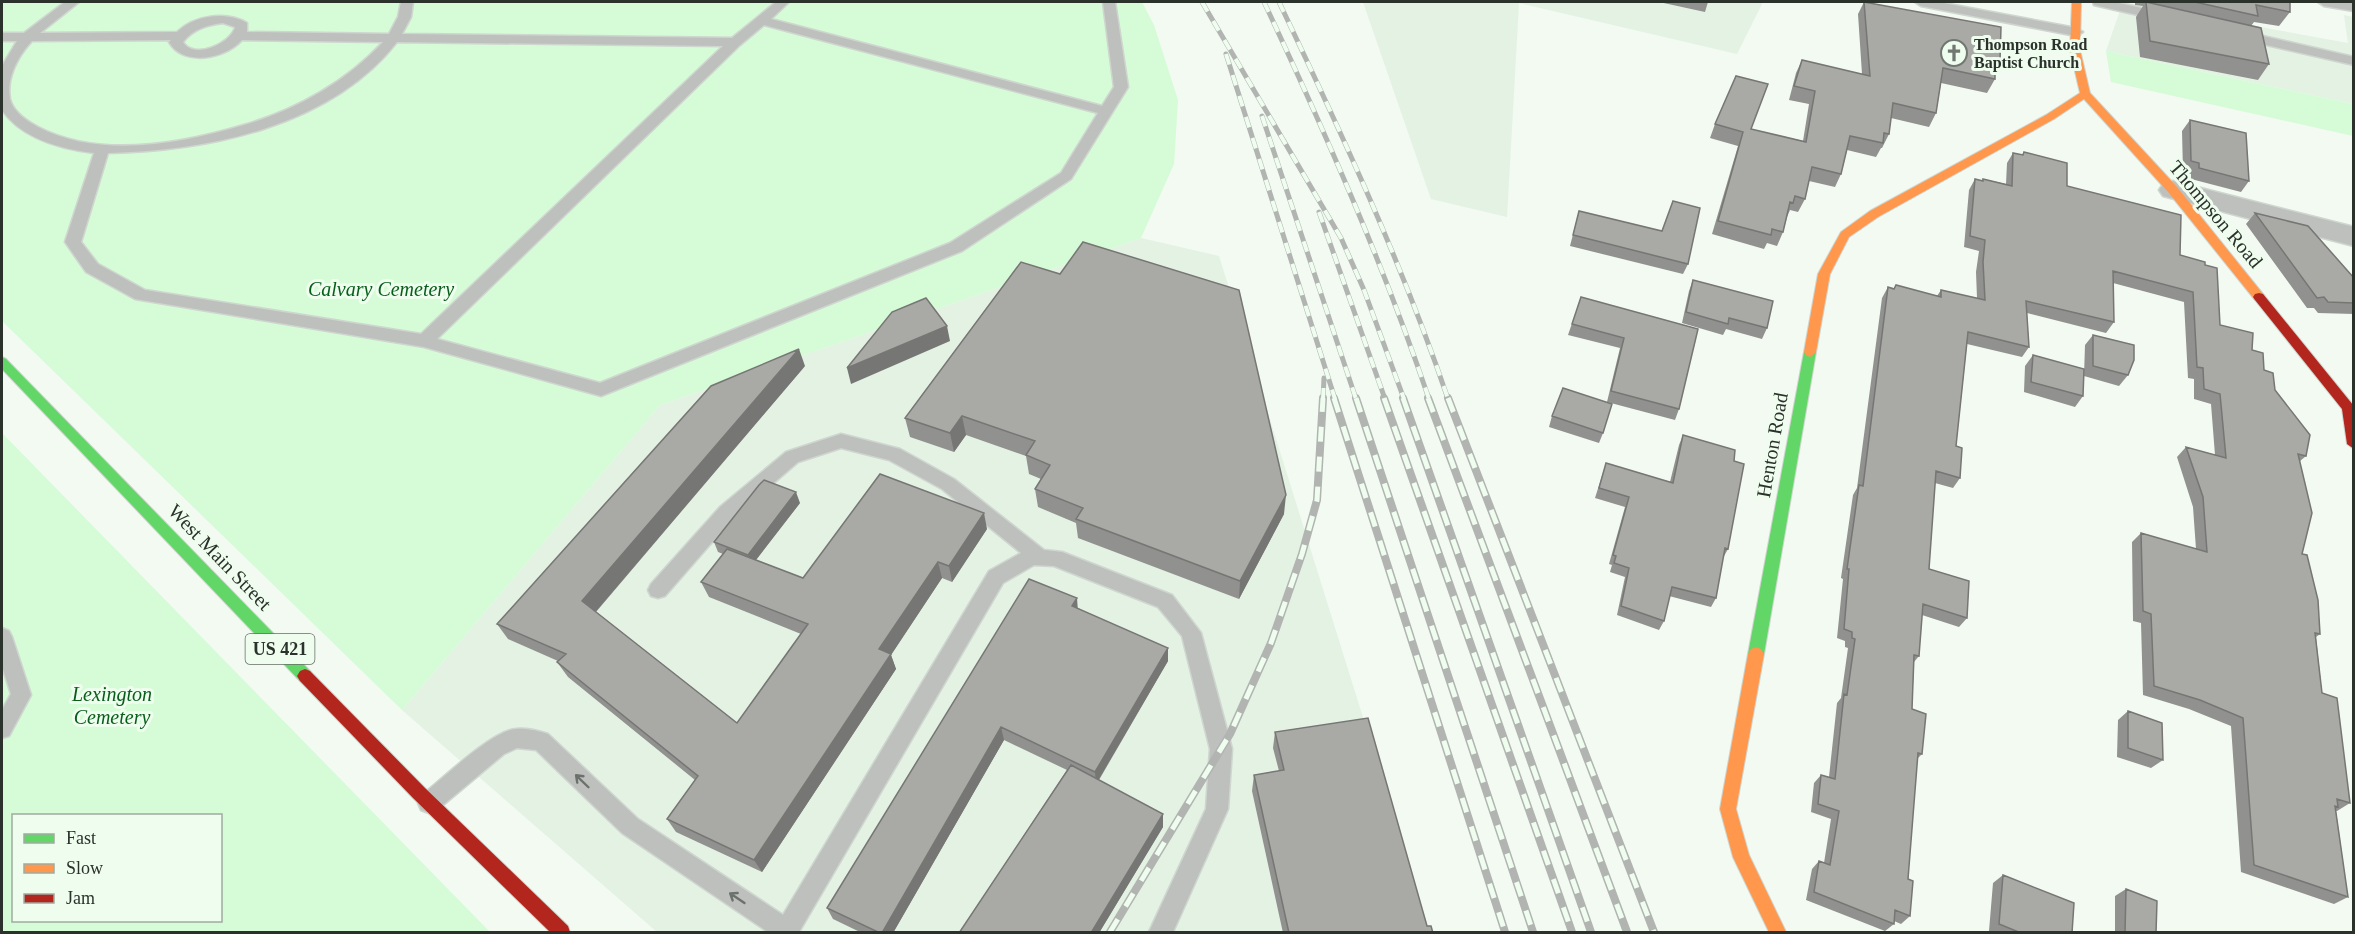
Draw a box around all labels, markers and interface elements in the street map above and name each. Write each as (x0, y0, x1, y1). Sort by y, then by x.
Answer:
place label: Thompson Road Baptist Church (1974, 36, 2087, 72)
church icon: Thompson Road Baptist Church (1939, 38, 1969, 68)
street label: Thompson Road (2164, 156, 2267, 273)
park label: Calvary Cemetery (308, 278, 454, 301)
street label: Henton Road (1752, 391, 1792, 499)
street label: West Main Street (164, 500, 276, 615)
road number: US 421 (246, 634, 314, 664)
park label: Lexington Cemetery (71, 683, 152, 729)
one-way arrow (575, 773, 590, 788)
legend (12, 814, 222, 922)
text: Fast (66, 828, 96, 848)
text: Slow (66, 858, 103, 878)
text: Jam (66, 888, 95, 908)
one-way arrow (729, 892, 746, 904)

